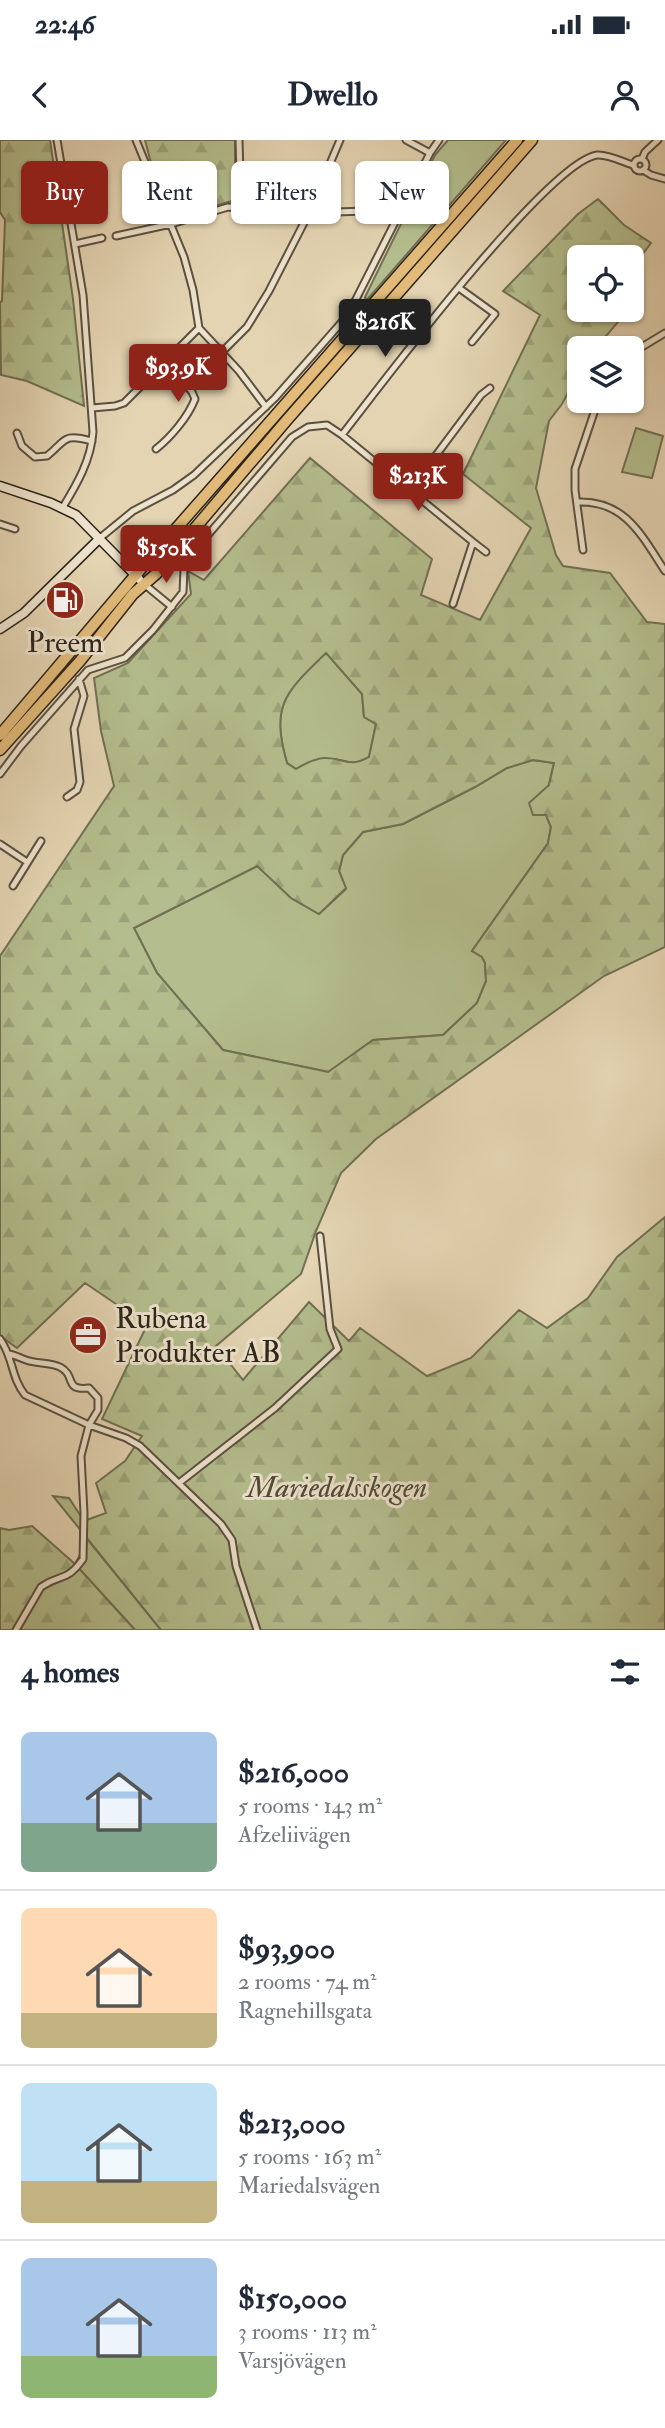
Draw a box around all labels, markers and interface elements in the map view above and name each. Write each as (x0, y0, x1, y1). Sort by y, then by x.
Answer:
text: 22:46 (35, 9, 95, 41)
text: Dwello (287, 75, 378, 115)
icon: back (21, 76, 59, 114)
icon: person (606, 76, 644, 114)
chip: Buy (21, 161, 108, 224)
chip: Rent (122, 161, 217, 224)
chip: Filters (231, 161, 341, 224)
chip: New (355, 161, 449, 224)
map controls (567, 245, 644, 413)
button: locate (567, 245, 644, 322)
pin: $216K (336, 300, 434, 359)
text: $216K (355, 307, 415, 336)
button: layers (567, 336, 644, 413)
pin: $93.9K (121, 344, 235, 404)
text: $93.9K (145, 352, 211, 381)
pin: $213K (369, 454, 467, 513)
text: $213K (389, 461, 447, 490)
pin: $150K (117, 526, 215, 585)
text: $150K (137, 533, 195, 562)
fuel station icon: Preem (44, 579, 86, 621)
place label: Preem (27, 624, 103, 661)
place label: Rubena Produkter AB (115, 1300, 281, 1371)
office icon: Rubena Produkter AB (67, 1314, 109, 1356)
park label: Mariedalsskogen (245, 1469, 427, 1506)
icon: filters (606, 1653, 644, 1691)
text: 4 homes (21, 1654, 120, 1691)
text: $216,000 (238, 1754, 349, 1791)
icon: home (77, 1760, 161, 1844)
text: 5 rooms · 143 m² (238, 1791, 382, 1820)
text: Afzeliivägen (238, 1820, 351, 1849)
text: $93,900 (238, 1930, 335, 1967)
icon: home (77, 1936, 161, 2020)
text: 2 rooms · 74 m² (238, 1967, 377, 1996)
text: Ragnehillsgata (238, 1996, 372, 2025)
text: $213,000 (238, 2105, 346, 2142)
icon: home (77, 2111, 161, 2195)
text: 5 rooms · 163 m² (238, 2142, 381, 2171)
text: Mariedalsvägen (238, 2171, 380, 2200)
text: $150,000 (238, 2280, 347, 2317)
icon: home (77, 2286, 161, 2370)
text: 3 rooms · 113 m² (238, 2317, 377, 2346)
text: Varsjövägen (238, 2346, 347, 2375)

